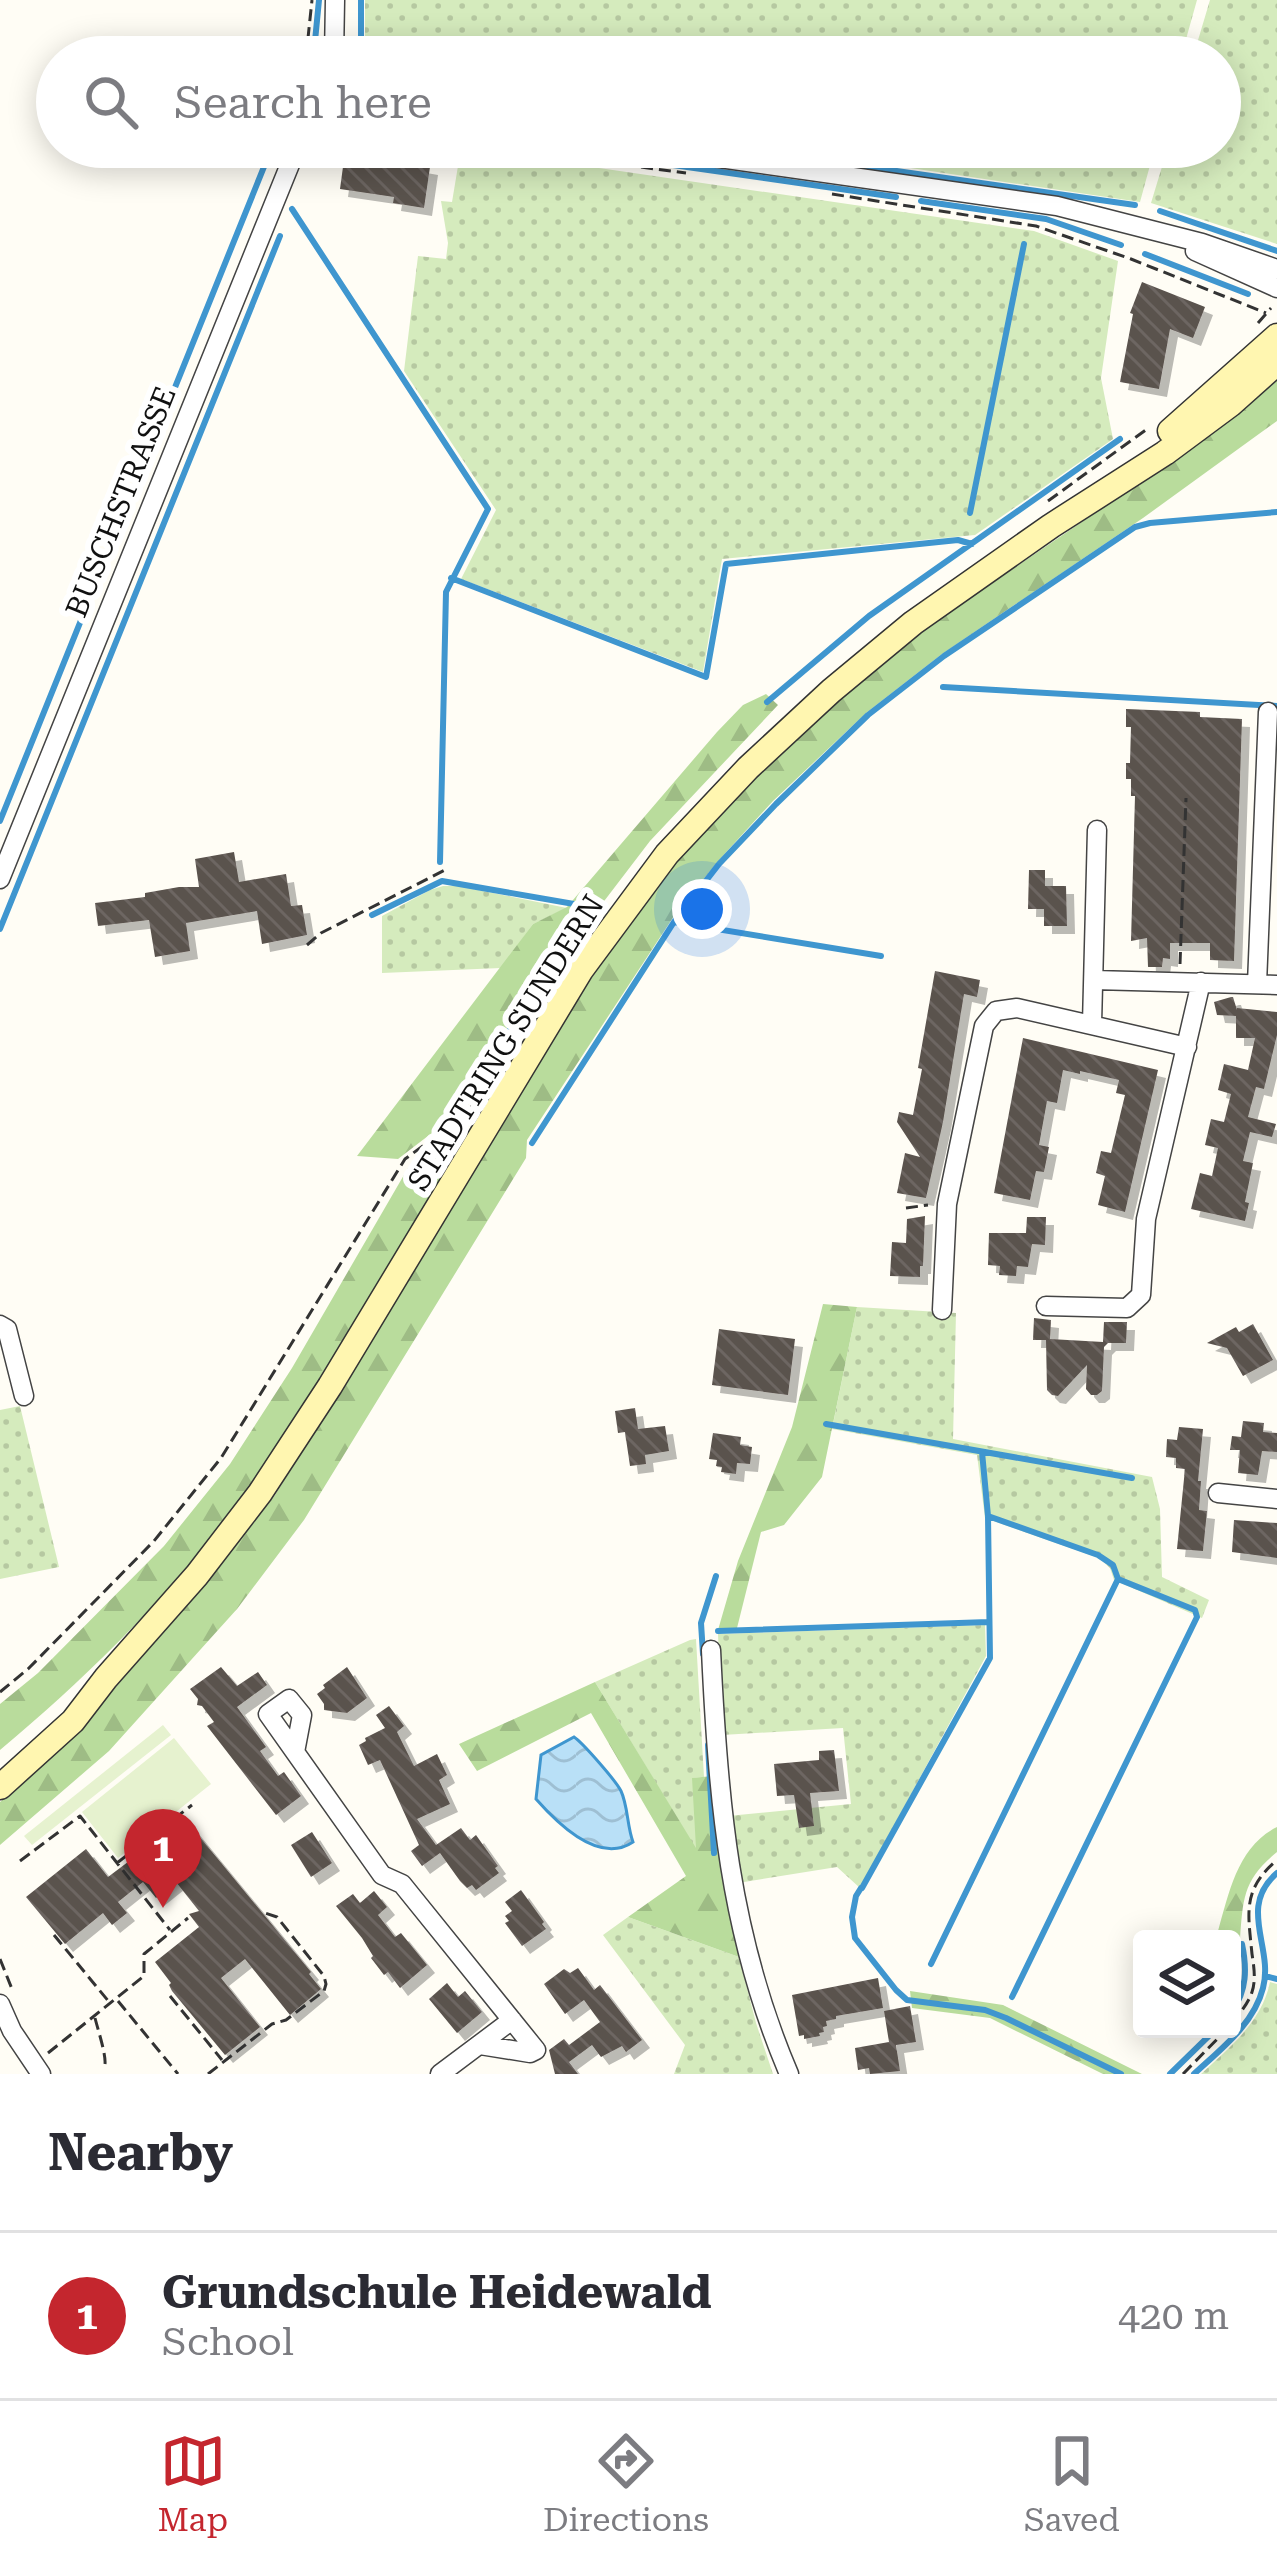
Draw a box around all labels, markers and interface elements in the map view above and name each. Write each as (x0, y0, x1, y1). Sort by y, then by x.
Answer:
search box (36, 36, 1241, 168)
icon: search (78, 69, 144, 135)
text: Search here (174, 76, 432, 129)
street label: BUSCHSTRASSE (58, 381, 183, 622)
your location (672, 879, 732, 939)
street label: STADTRING SUNDERN (400, 889, 611, 1197)
pin: 1 (124, 1809, 202, 1908)
map controls (1133, 1930, 1241, 2038)
button: layers (1133, 1930, 1241, 2038)
text: Nearby (48, 2123, 233, 2182)
text: Grundschule Heidewald (162, 2266, 712, 2319)
text: 1 (76, 2293, 98, 2339)
text: 420 m (1118, 2293, 1229, 2339)
text: School (162, 2319, 294, 2365)
tab: Map (157, 2428, 228, 2539)
tab: Directions (543, 2428, 709, 2539)
tab: Saved (1024, 2428, 1120, 2539)

